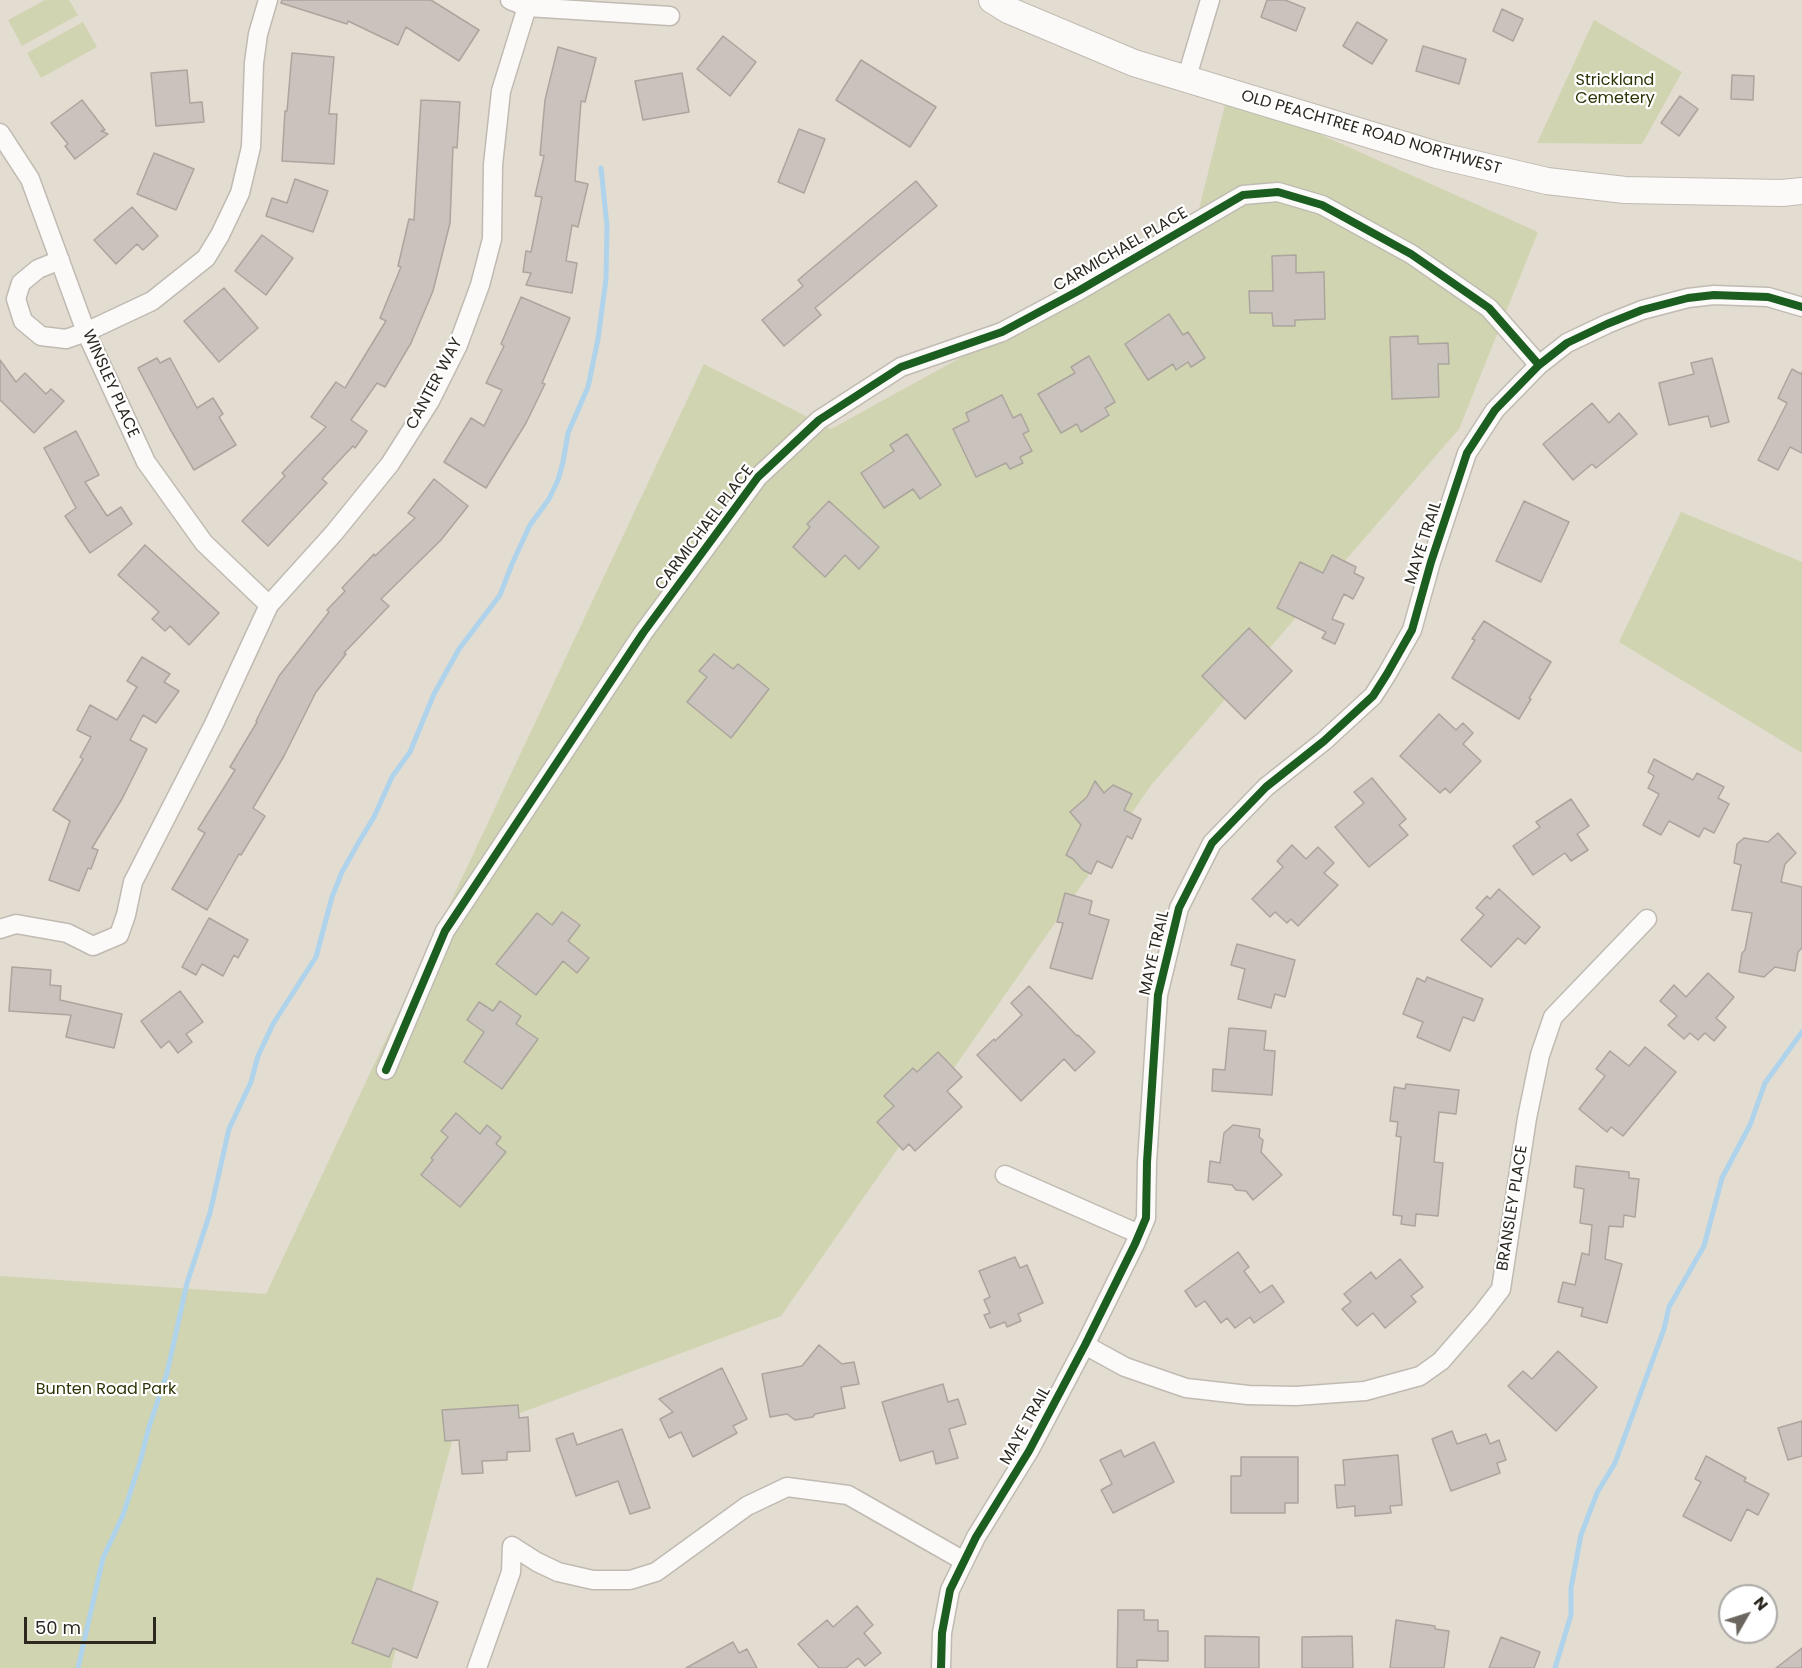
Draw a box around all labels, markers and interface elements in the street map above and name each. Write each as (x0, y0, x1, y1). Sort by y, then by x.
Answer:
park label: Strickland Cemetery (1575, 71, 1655, 109)
street label: OLD PEACHTREE ROAD NORTHWEST (1239, 87, 1503, 179)
street label: CARMICHAEL PLACE (1051, 204, 1191, 296)
street label: WINSLEY PLACE (78, 327, 142, 441)
street label: CANTER WAY (403, 335, 467, 433)
street label: CARMICHAEL PLACE (652, 462, 758, 594)
street label: MAYE TRAIL (1402, 499, 1446, 587)
street label: MAYE TRAIL (1136, 909, 1174, 997)
street label: BRANSLEY PLACE (1494, 1144, 1532, 1272)
park label: Bunten Road Park (36, 1380, 176, 1400)
street label: MAYE TRAIL (997, 1384, 1055, 1468)
north arrow (1718, 1584, 1778, 1644)
text: N (1748, 1592, 1774, 1616)
scale bar (27, 1605, 159, 1643)
text: 50 m (35, 1615, 81, 1640)

